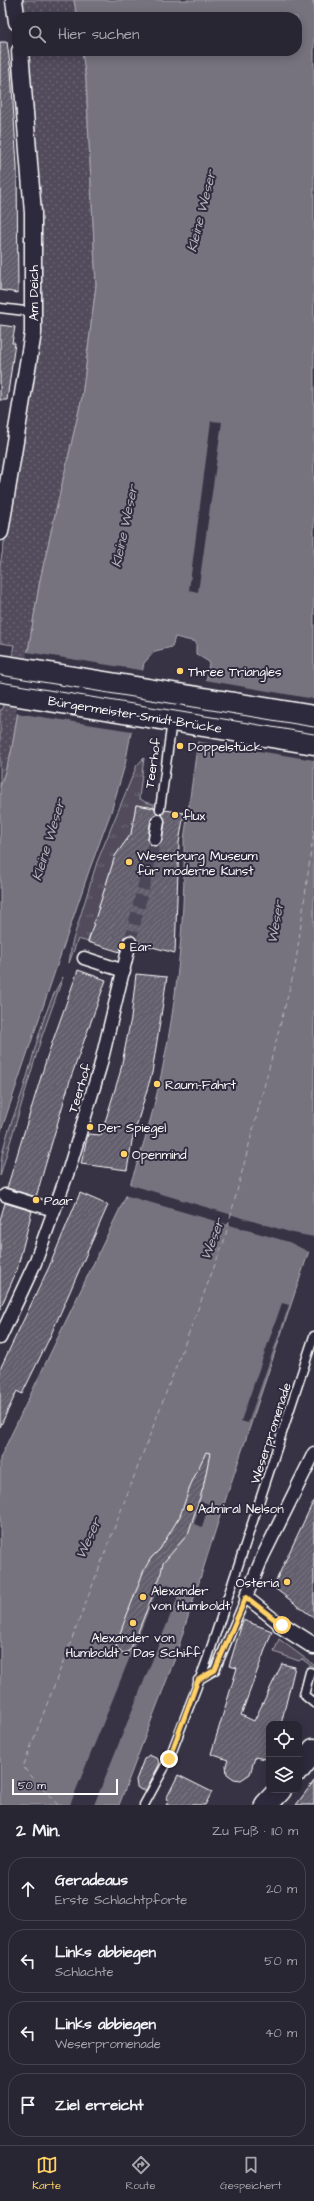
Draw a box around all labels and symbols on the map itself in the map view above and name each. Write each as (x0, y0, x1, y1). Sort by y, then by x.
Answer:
water label: Kleine Weser (182, 167, 222, 254)
street label: Am Deich (25, 265, 43, 321)
water label: Kleine Weser (107, 482, 144, 569)
place label: Three Triangles (188, 663, 282, 682)
marker: Three Triangles (175, 666, 185, 676)
street label: Bürgermeister-Smidt-Brücke (47, 692, 223, 738)
street label: Teerhof (141, 736, 165, 790)
place label: Doppelstück (188, 738, 262, 756)
marker: Doppelstück (175, 741, 185, 751)
water label: Kleine Weser (27, 796, 71, 883)
place label: flux (183, 807, 206, 825)
marker: flux (170, 810, 180, 820)
place label: Weserburg Museum für moderne Kunst (137, 847, 258, 880)
marker: Weserburg Museum für moderne Kunst (124, 857, 134, 867)
water label: Weser (262, 898, 290, 945)
place label: Ear (130, 938, 151, 956)
marker: Ear (117, 941, 127, 951)
street label: Teerhof (64, 1061, 96, 1115)
place label: Raum-Fahrt (165, 1076, 237, 1094)
marker: Raum-Fahrt (152, 1079, 162, 1089)
place label: Der Spiegel (98, 1119, 166, 1138)
marker: Der Spiegel (85, 1122, 95, 1132)
place label: Openmind (132, 1146, 187, 1164)
marker: Openmind (119, 1149, 129, 1159)
place label: Paar (44, 1192, 73, 1210)
marker: Paar (31, 1195, 41, 1205)
water label: Weser (196, 1214, 230, 1263)
street label: Weserpromenade (246, 1380, 296, 1486)
place label: Admiral Nelson (198, 1500, 284, 1518)
marker: Admiral Nelson (185, 1503, 195, 1513)
water label: Weser (71, 1514, 107, 1562)
place label: Osteria (236, 1574, 279, 1592)
marker: Osteria (282, 1577, 292, 1587)
place label: Alexander von Humboldt (151, 1582, 231, 1615)
marker: Alexander von Humboldt (138, 1592, 148, 1602)
route start (273, 1616, 291, 1634)
marker: Alexander von Humboldt – Das Schiff (128, 1618, 138, 1628)
place label: Alexander von Humboldt – Das Schiff (66, 1629, 201, 1662)
route end (160, 1750, 178, 1768)
scale bar (12, 1777, 118, 1796)

